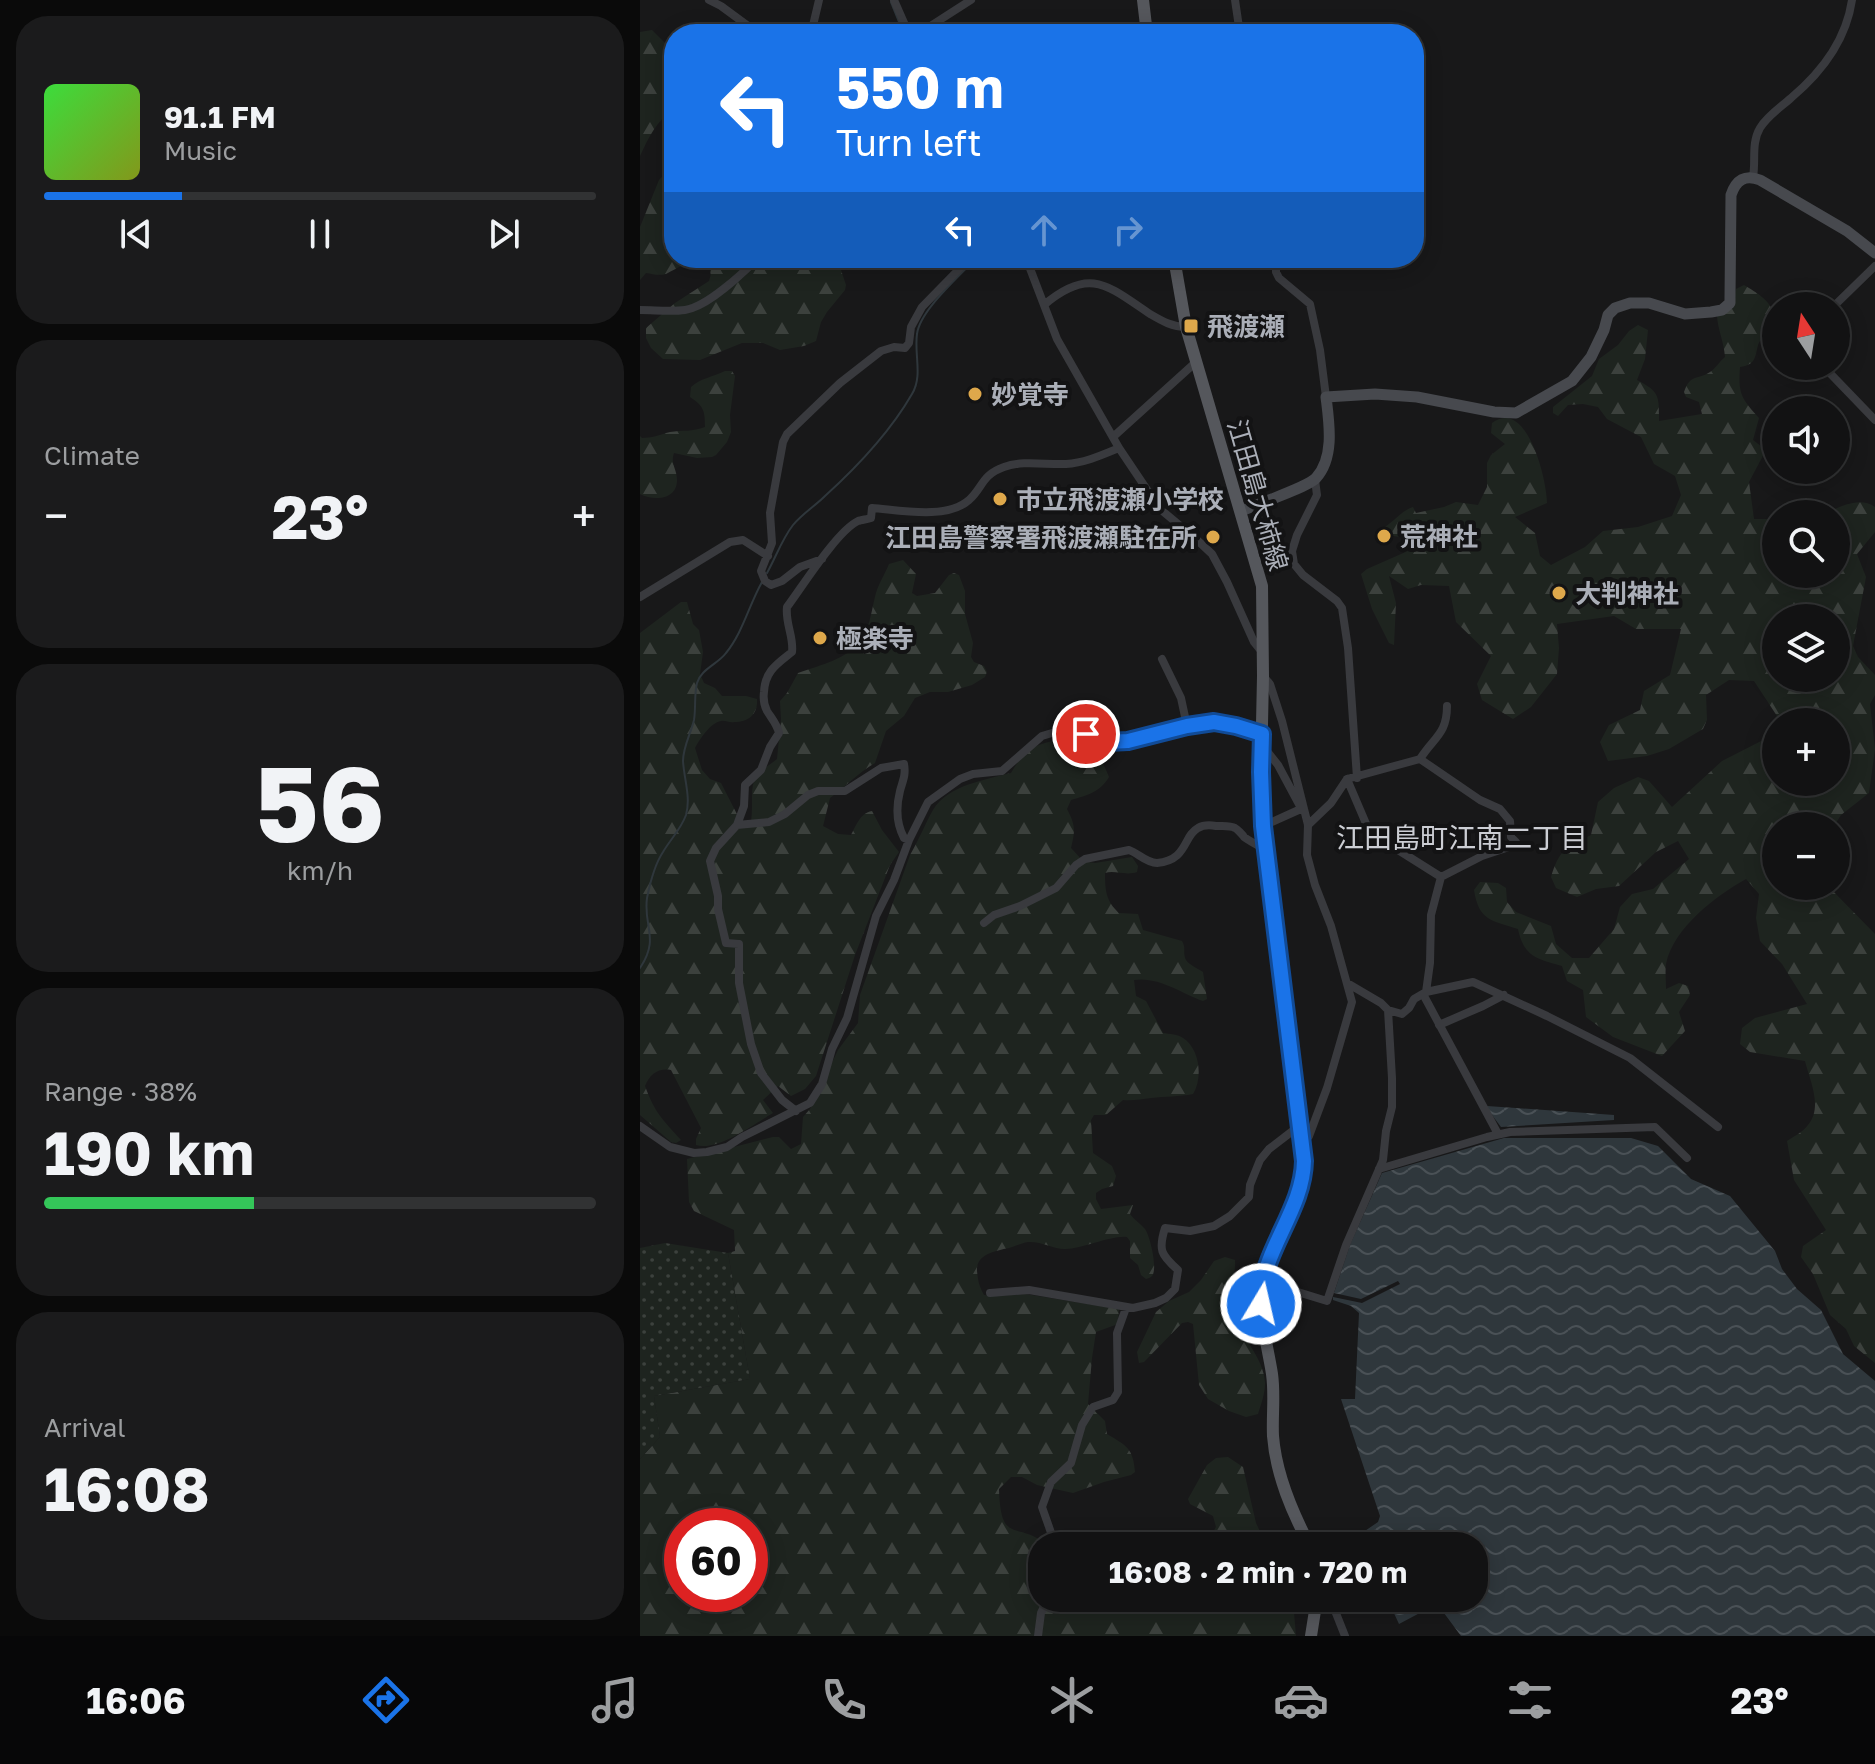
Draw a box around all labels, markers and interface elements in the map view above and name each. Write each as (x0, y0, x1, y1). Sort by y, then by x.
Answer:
text: 550 m (836, 53, 1004, 120)
icon: left (704, 56, 808, 160)
text: 91.1 FM (164, 99, 276, 135)
text: Turn left (836, 121, 982, 164)
text: Music (164, 135, 237, 166)
icon: left (938, 208, 982, 252)
icon: ahead (1022, 208, 1066, 252)
icon: right (1106, 208, 1150, 252)
icon: previous (114, 212, 158, 256)
icon: pause (298, 212, 342, 256)
icon: next (482, 212, 526, 256)
north arrow (1762, 292, 1850, 380)
map controls (1762, 292, 1850, 900)
place label: 飛渡瀬 (1207, 311, 1285, 342)
marker: 飛渡瀬 (1182, 317, 1200, 335)
place label: 妙覚寺 (991, 379, 1069, 410)
marker: 妙覚寺 (966, 385, 984, 403)
button: sound (1762, 396, 1850, 484)
street label: 江田島大柿線 (1222, 416, 1294, 574)
text: Climate (44, 440, 140, 471)
text: 23° (272, 480, 368, 552)
place label: 市立飛渡瀬小学校 (1016, 484, 1224, 515)
text: − (44, 489, 68, 542)
text: + (572, 489, 596, 542)
marker: 市立飛渡瀬小学校 (991, 490, 1009, 508)
button: search (1762, 500, 1850, 588)
place label: 荒神社 (1400, 521, 1478, 552)
place label: 江田島警察署飛渡瀬駐在所 (885, 522, 1197, 553)
marker: 荒神社 (1375, 527, 1393, 545)
marker: 江田島警察署飛渡瀬駐在所 (1204, 528, 1222, 546)
place label: 大判神社 (1575, 578, 1679, 609)
marker: 大判神社 (1550, 584, 1568, 602)
button: layers (1762, 604, 1850, 692)
place label: 極楽寺 (836, 623, 914, 654)
marker: 極楽寺 (811, 629, 829, 647)
pin (1052, 700, 1120, 768)
button: + (1762, 708, 1850, 796)
icon: arrive (1064, 712, 1108, 756)
text: 56 (255, 740, 385, 865)
button: − (1762, 812, 1850, 900)
district label: 江田島町江南二丁目 (1336, 821, 1588, 854)
text: km/h (287, 855, 353, 886)
text: Range · 38% (44, 1076, 197, 1107)
text: 190 km (44, 1116, 254, 1188)
position arrow (1219, 1262, 1303, 1346)
text: Arrival (44, 1412, 125, 1443)
text: 16:08 (44, 1452, 210, 1524)
speed limit sign: 60 (664, 1508, 768, 1612)
text: 16:08 · 2 min · 720 m (1109, 1554, 1407, 1590)
icon: directions (358, 1672, 414, 1728)
icon: music (587, 1672, 643, 1728)
icon: phone (816, 1672, 872, 1728)
icon: climate (1044, 1672, 1100, 1728)
icon: car (1273, 1672, 1329, 1728)
icon: filters (1502, 1672, 1558, 1728)
text: 16:06 (86, 1679, 186, 1722)
text: 23° (1731, 1679, 1789, 1722)

